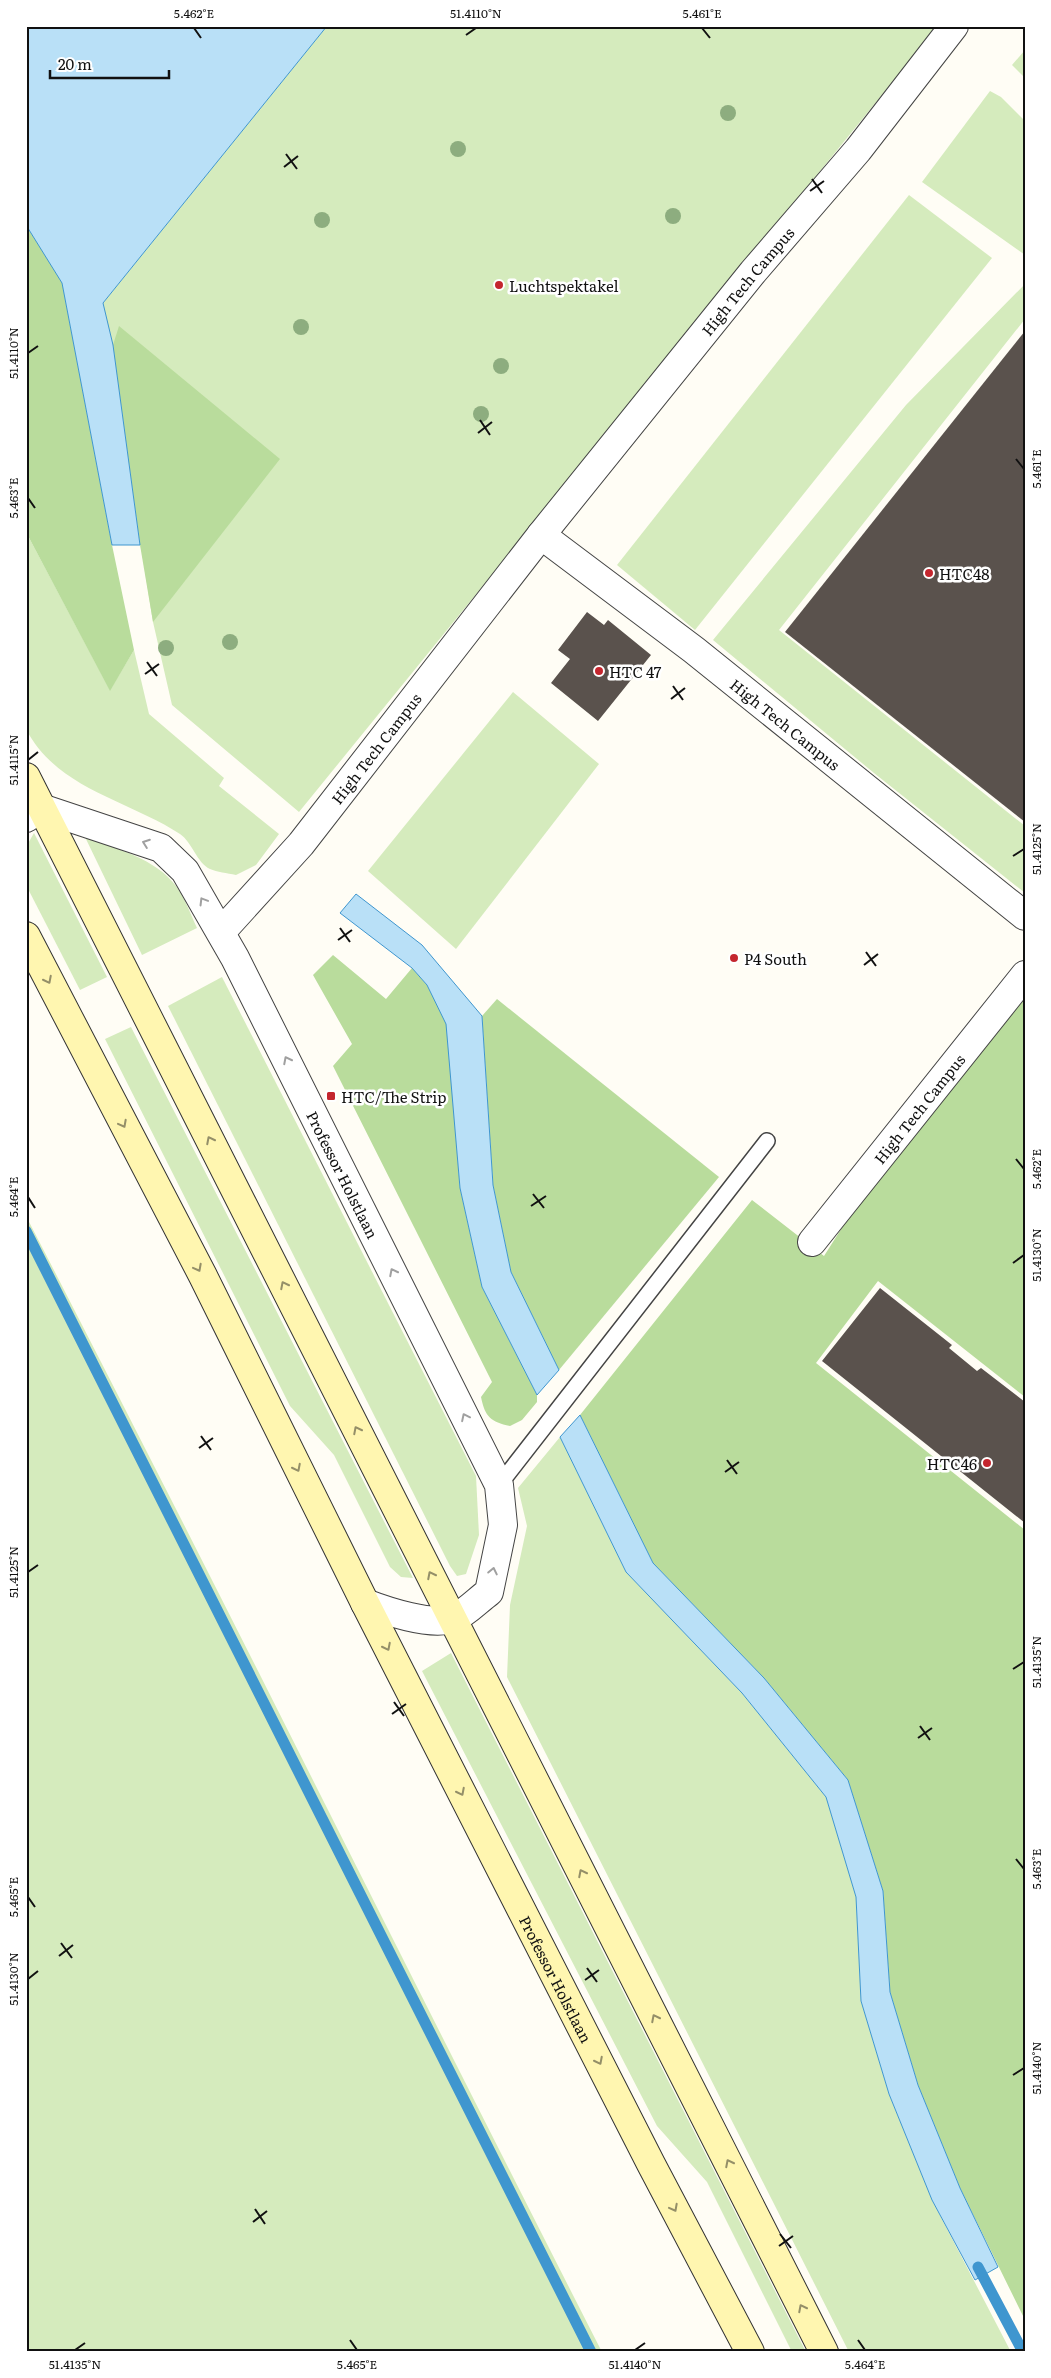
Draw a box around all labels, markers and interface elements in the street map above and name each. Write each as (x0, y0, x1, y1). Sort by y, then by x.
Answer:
text: 5.462°E (174, 4, 215, 22)
text: 51.4110°N (450, 4, 502, 22)
text: 5.461°E (682, 4, 722, 22)
scale bar (50, 48, 169, 80)
text: 20 m (58, 52, 92, 75)
street label: High Tech Campus (695, 221, 799, 340)
place label: Luchtspektakel (509, 274, 619, 297)
marker: Luchtspektakel (493, 279, 505, 291)
text: 51.4110°N (4, 327, 22, 379)
text: 5.461°E (1027, 449, 1045, 489)
text: 5.463°E (4, 477, 22, 518)
place label: HTC48 (939, 562, 990, 585)
marker: HTC48 (923, 567, 935, 579)
place label: HTC 47 (609, 660, 662, 683)
marker: HTC 47 (593, 665, 605, 677)
street label: High Tech Campus (726, 672, 846, 775)
street label: High Tech Campus (325, 687, 426, 808)
text: 51.4115°N (4, 735, 22, 785)
text: 51.4125°N (1027, 823, 1045, 875)
one-way arrow (142, 839, 150, 849)
one-way arrow (199, 897, 209, 906)
place label: P4 South (744, 947, 807, 970)
marker: P4 South (728, 952, 740, 964)
one-way arrow (42, 974, 52, 983)
street label: High Tech Campus (868, 1048, 970, 1168)
one-way arrow (283, 1056, 293, 1065)
place label: HTC/The Strip (341, 1085, 447, 1108)
marker: HTC/The Strip (325, 1090, 337, 1102)
street label: Professor Holstlaan (302, 1107, 385, 1242)
one-way arrow (117, 1119, 127, 1128)
one-way arrow (206, 1137, 216, 1146)
text: 5.462°E (1027, 1148, 1045, 1189)
text: 5.464°E (4, 1176, 22, 1217)
text: 51.4130°N (1027, 1228, 1045, 1282)
one-way arrow (192, 1263, 202, 1272)
one-way arrow (389, 1268, 399, 1277)
one-way arrow (280, 1281, 290, 1290)
one-way arrow (461, 1414, 471, 1423)
one-way arrow (353, 1426, 363, 1435)
place label: HTC46 (927, 1452, 977, 1475)
marker: HTC46 (981, 1457, 993, 1469)
one-way arrow (291, 1463, 301, 1472)
text: 51.4125°N (4, 1546, 22, 1598)
one-way arrow (487, 1567, 498, 1575)
one-way arrow (427, 1571, 437, 1580)
text: 51.4135°N (1027, 1636, 1045, 1688)
one-way arrow (381, 1642, 391, 1651)
one-way arrow (455, 1786, 465, 1795)
text: 5.463°E (1027, 1848, 1045, 1889)
one-way arrow (578, 1870, 588, 1879)
text: 5.465°E (4, 1876, 22, 1917)
street label: Professor Holstlaan (515, 1911, 599, 2046)
text: 51.4130°N (4, 1952, 22, 2006)
one-way arrow (651, 2015, 661, 2024)
text: 51.4140°N (1027, 2041, 1045, 2095)
one-way arrow (593, 2056, 603, 2065)
one-way arrow (725, 2159, 735, 2168)
one-way arrow (668, 2202, 678, 2211)
one-way arrow (798, 2304, 808, 2313)
text: 51.4135°N (49, 2355, 101, 2373)
text: 5.465°E (337, 2355, 378, 2373)
text: 51.4140°N (608, 2355, 662, 2373)
text: 5.464°E (845, 2355, 886, 2373)

